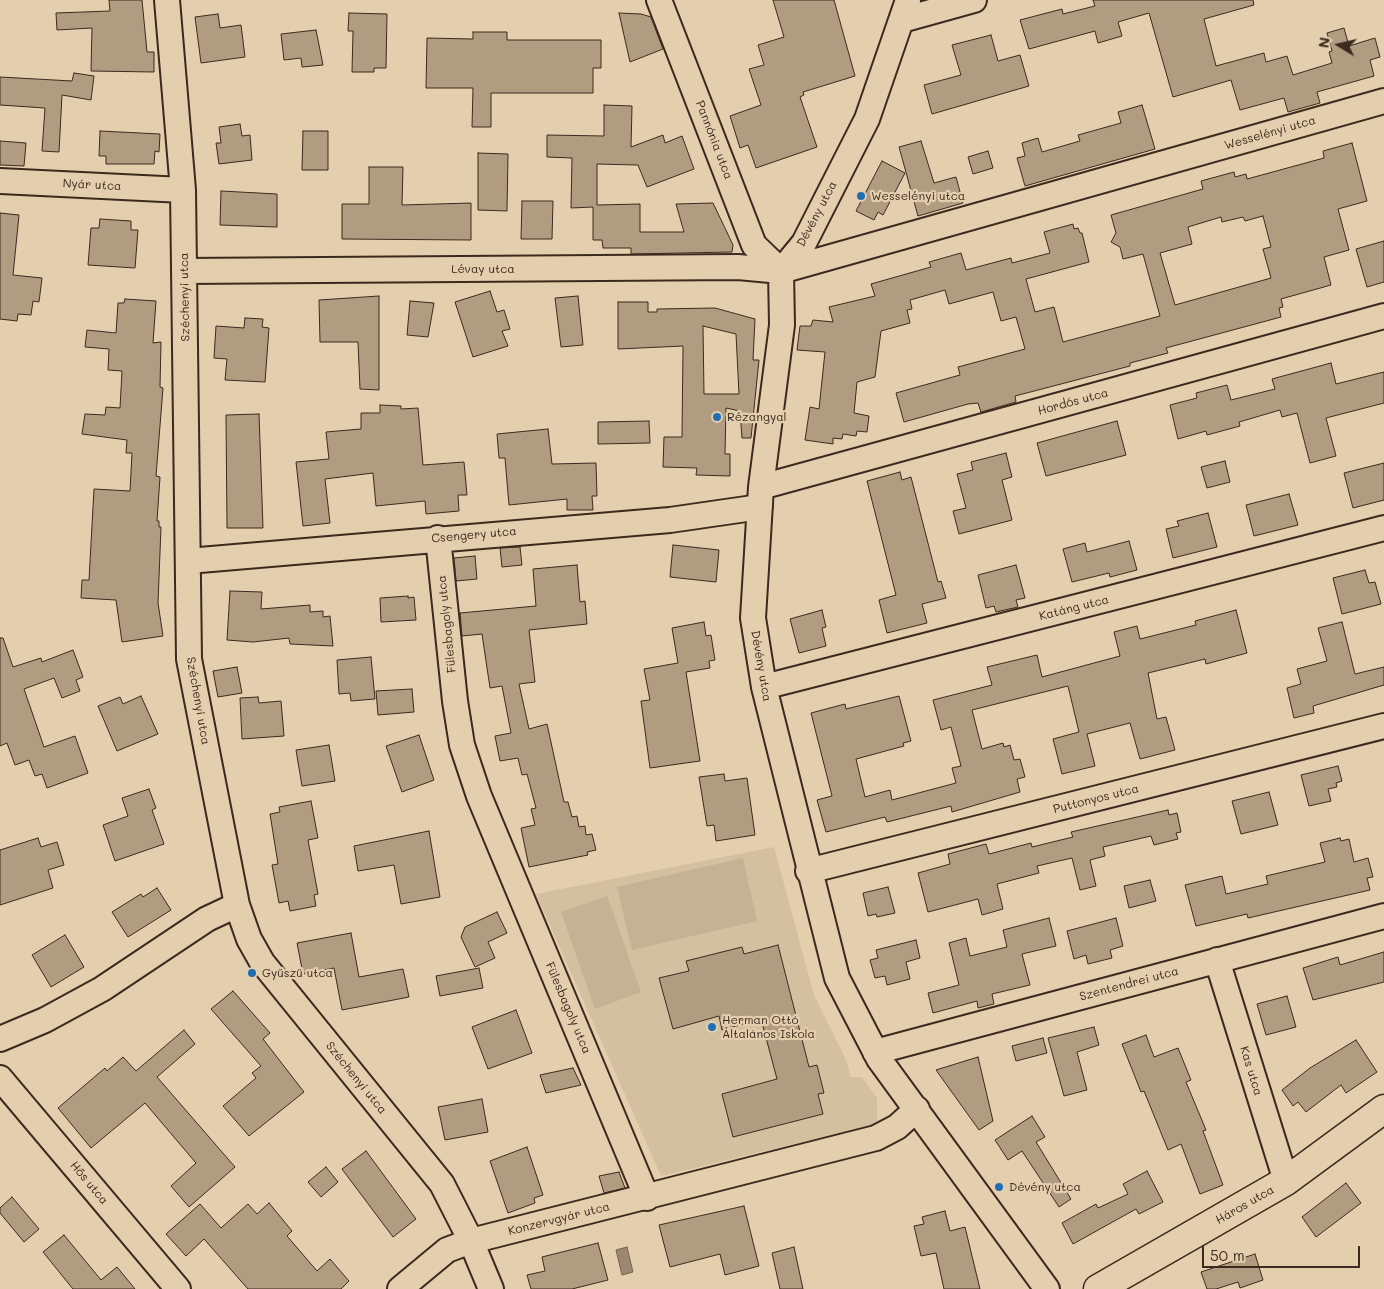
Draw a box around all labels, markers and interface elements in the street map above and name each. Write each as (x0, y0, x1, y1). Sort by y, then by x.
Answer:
north arrow (1314, 20, 1364, 70)
text: N (1313, 36, 1334, 49)
street label: Pannónia utca (692, 99, 736, 181)
street label: Wesselényi utca (1223, 113, 1317, 153)
street label: Nyár utca (62, 176, 122, 194)
street label: Dévény utca (794, 179, 840, 249)
place label: Wesselényi utca (871, 189, 965, 203)
marker: Wesselényi utca (855, 190, 867, 202)
street label: Széchenyi utca (177, 252, 193, 342)
street label: Lévay utca (451, 262, 515, 276)
street label: Hordós utca (1036, 386, 1110, 418)
place label: Rézangyal (727, 410, 787, 424)
marker: Rézangyal (711, 411, 723, 423)
street label: Csengery utca (431, 524, 517, 546)
street label: Fülesbagoly utca (435, 574, 459, 674)
street label: Katáng utca (1038, 592, 1110, 624)
street label: Dévény utca (748, 629, 774, 703)
street label: Széchenyi utca (183, 656, 213, 746)
street label: Puttonyos utca (1052, 781, 1140, 817)
street label: Fülesbagoly utca (542, 960, 594, 1056)
street label: Szentendrei utca (1078, 964, 1180, 1004)
place label: Gyűszű utca (262, 966, 333, 980)
marker: Gyűszű utca (246, 967, 258, 979)
place label: Herman Ottó Általános Iskola (722, 1013, 815, 1041)
marker: Herman Ottó Általános Iskola (706, 1021, 718, 1033)
street label: Széchenyi utca (322, 1039, 390, 1117)
street label: Kas utca (1237, 1045, 1265, 1097)
street label: Hős utca (67, 1159, 111, 1207)
place label: Dévény utca (1009, 1180, 1081, 1194)
marker: Dévény utca (993, 1181, 1005, 1193)
street label: Háros utca (1213, 1182, 1277, 1228)
street label: Konzervgyár utca (507, 1199, 611, 1239)
scale bar (1204, 1236, 1362, 1268)
text: 50 m (1210, 1245, 1245, 1265)

